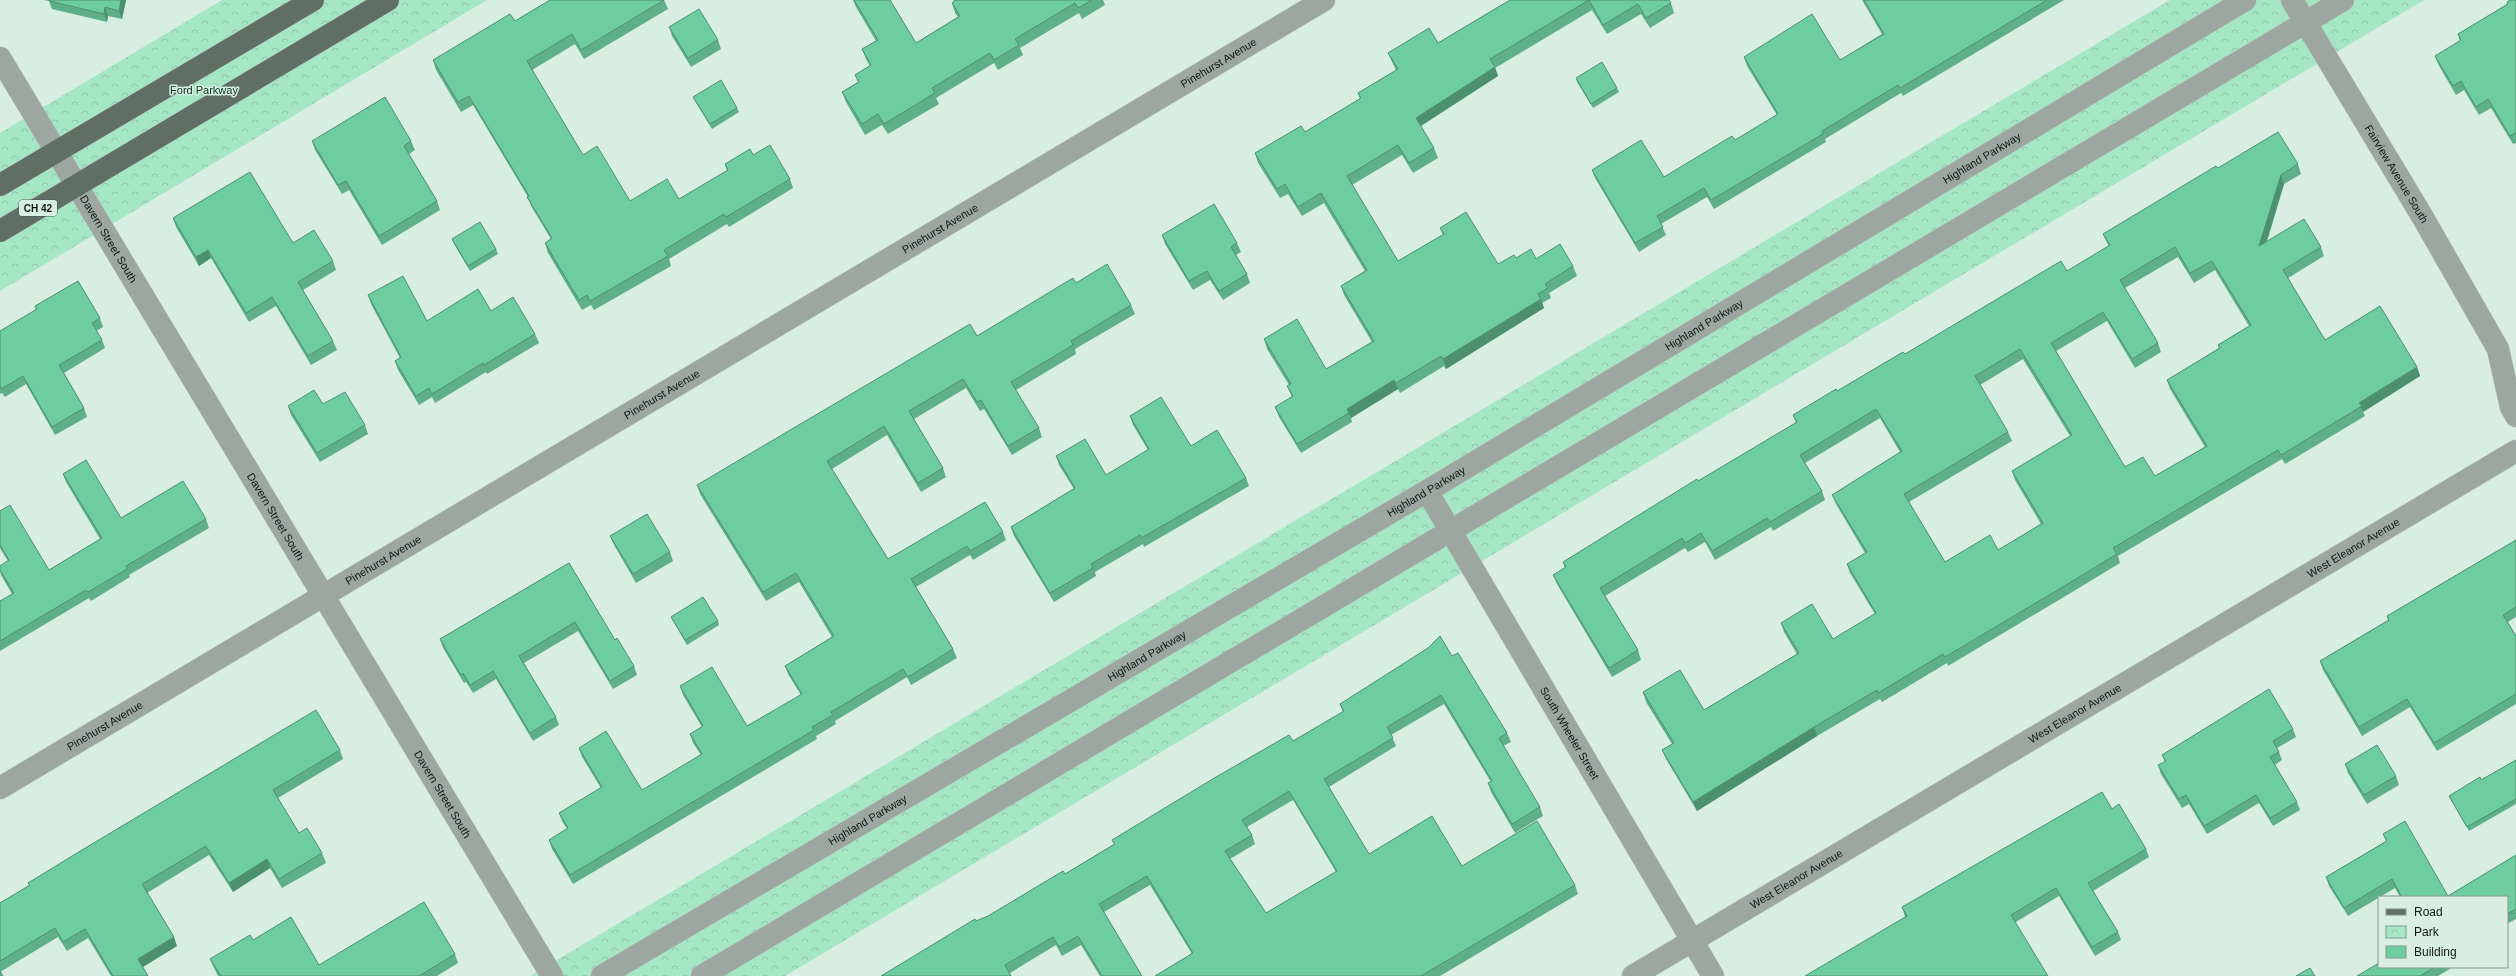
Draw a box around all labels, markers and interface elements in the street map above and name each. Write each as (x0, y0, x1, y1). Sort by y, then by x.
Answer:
street label: Pinehurst Avenue (1178, 36, 1259, 90)
park label: Ford Parkway (170, 84, 238, 96)
street label: Fairview Avenue South (2363, 123, 2431, 225)
street label: Highland Parkway (1941, 130, 2023, 186)
street label: Davern Street South (78, 193, 140, 285)
road number: CH 42 (19, 200, 57, 216)
street label: Pinehurst Avenue (900, 201, 980, 256)
street label: Highland Parkway (1663, 297, 1746, 353)
street label: Pinehurst Avenue (622, 367, 702, 421)
street label: Highland Parkway (1385, 463, 1468, 519)
street label: Davern Street South (245, 471, 307, 562)
street label: West Eleanor Avenue (2305, 516, 2402, 580)
street label: Pinehurst Avenue (343, 533, 423, 587)
street label: Highland Parkway (1106, 628, 1189, 683)
street label: West Eleanor Avenue (2026, 681, 2123, 745)
street label: South Wheeler Street (1538, 685, 1602, 781)
street label: Pinehurst Avenue (65, 698, 145, 753)
street label: Davern Street South (412, 748, 474, 840)
street label: Highland Parkway (826, 792, 909, 848)
street label: West Eleanor Avenue (1748, 847, 1845, 911)
legend (2378, 896, 2508, 968)
text: Road (2414, 905, 2443, 919)
text: Park (2414, 925, 2440, 939)
text: Building (2414, 945, 2457, 959)

